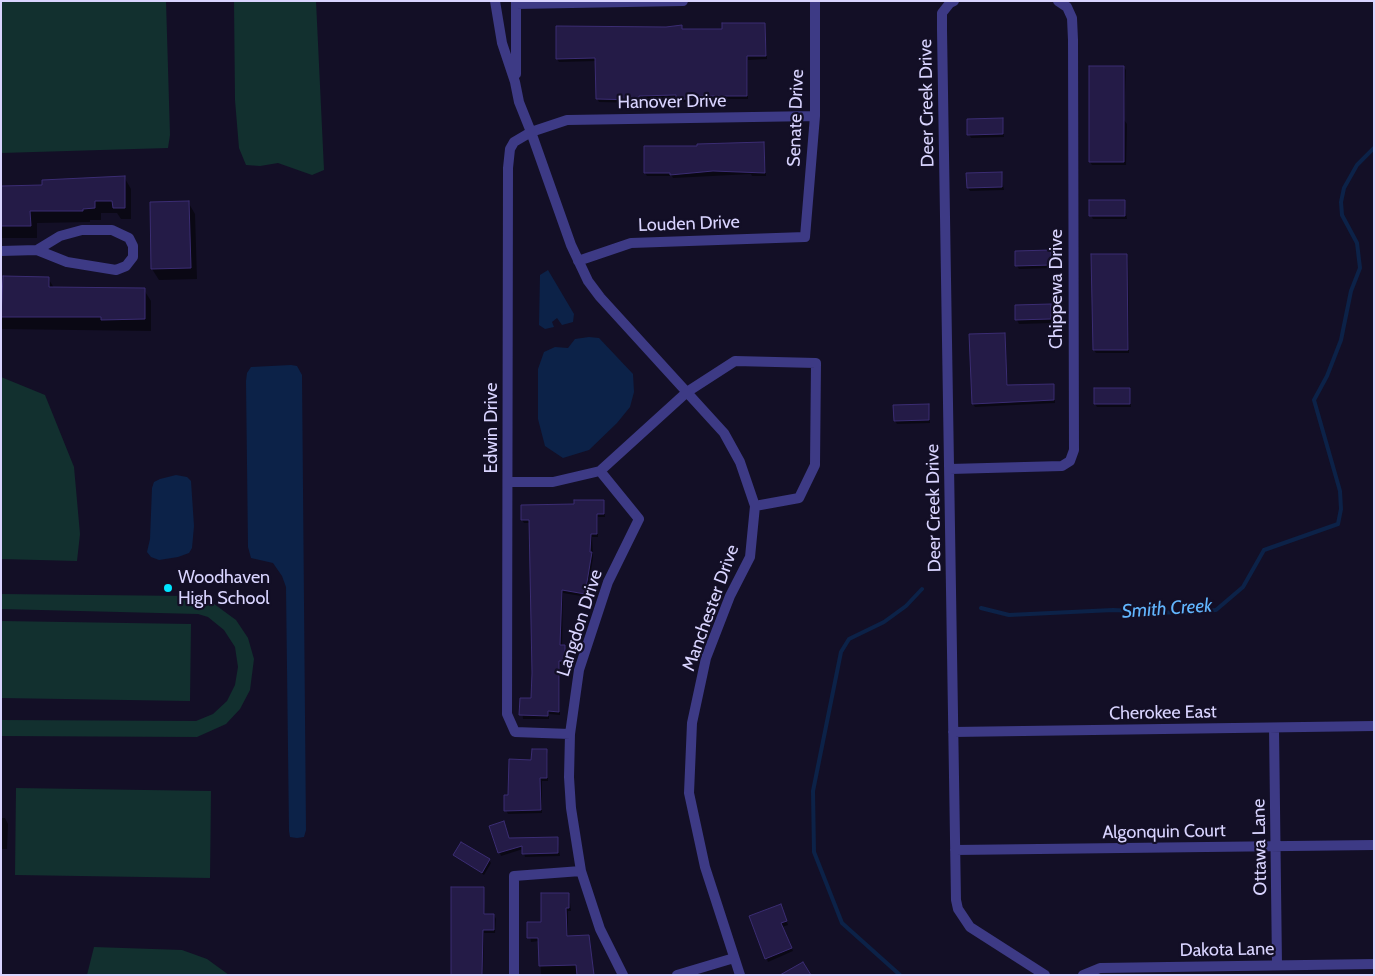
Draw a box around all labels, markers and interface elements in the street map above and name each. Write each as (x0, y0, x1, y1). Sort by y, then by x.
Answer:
street label: Deer Creek Drive (915, 39, 939, 167)
street label: Senate Drive (783, 69, 809, 167)
street label: Hanover Drive (617, 90, 727, 114)
street label: Louden Drive (638, 211, 740, 237)
street label: Chippewa Drive (1046, 229, 1068, 349)
street label: Edwin Drive (481, 382, 503, 474)
street label: Deer Creek Drive (922, 444, 946, 572)
street label: Manchester Drive (678, 542, 744, 674)
place label: Woodhaven High School (178, 567, 270, 610)
street label: Langdon Drive (553, 567, 607, 679)
marker: Woodhaven High School (162, 582, 174, 594)
water label: Smith Creek (1121, 594, 1213, 624)
street label: Cherokee East (1109, 701, 1217, 725)
street label: Ottawa Lane (1248, 798, 1272, 896)
street label: Algonquin Court (1102, 820, 1226, 844)
street label: Dakota Lane (1179, 938, 1275, 962)

